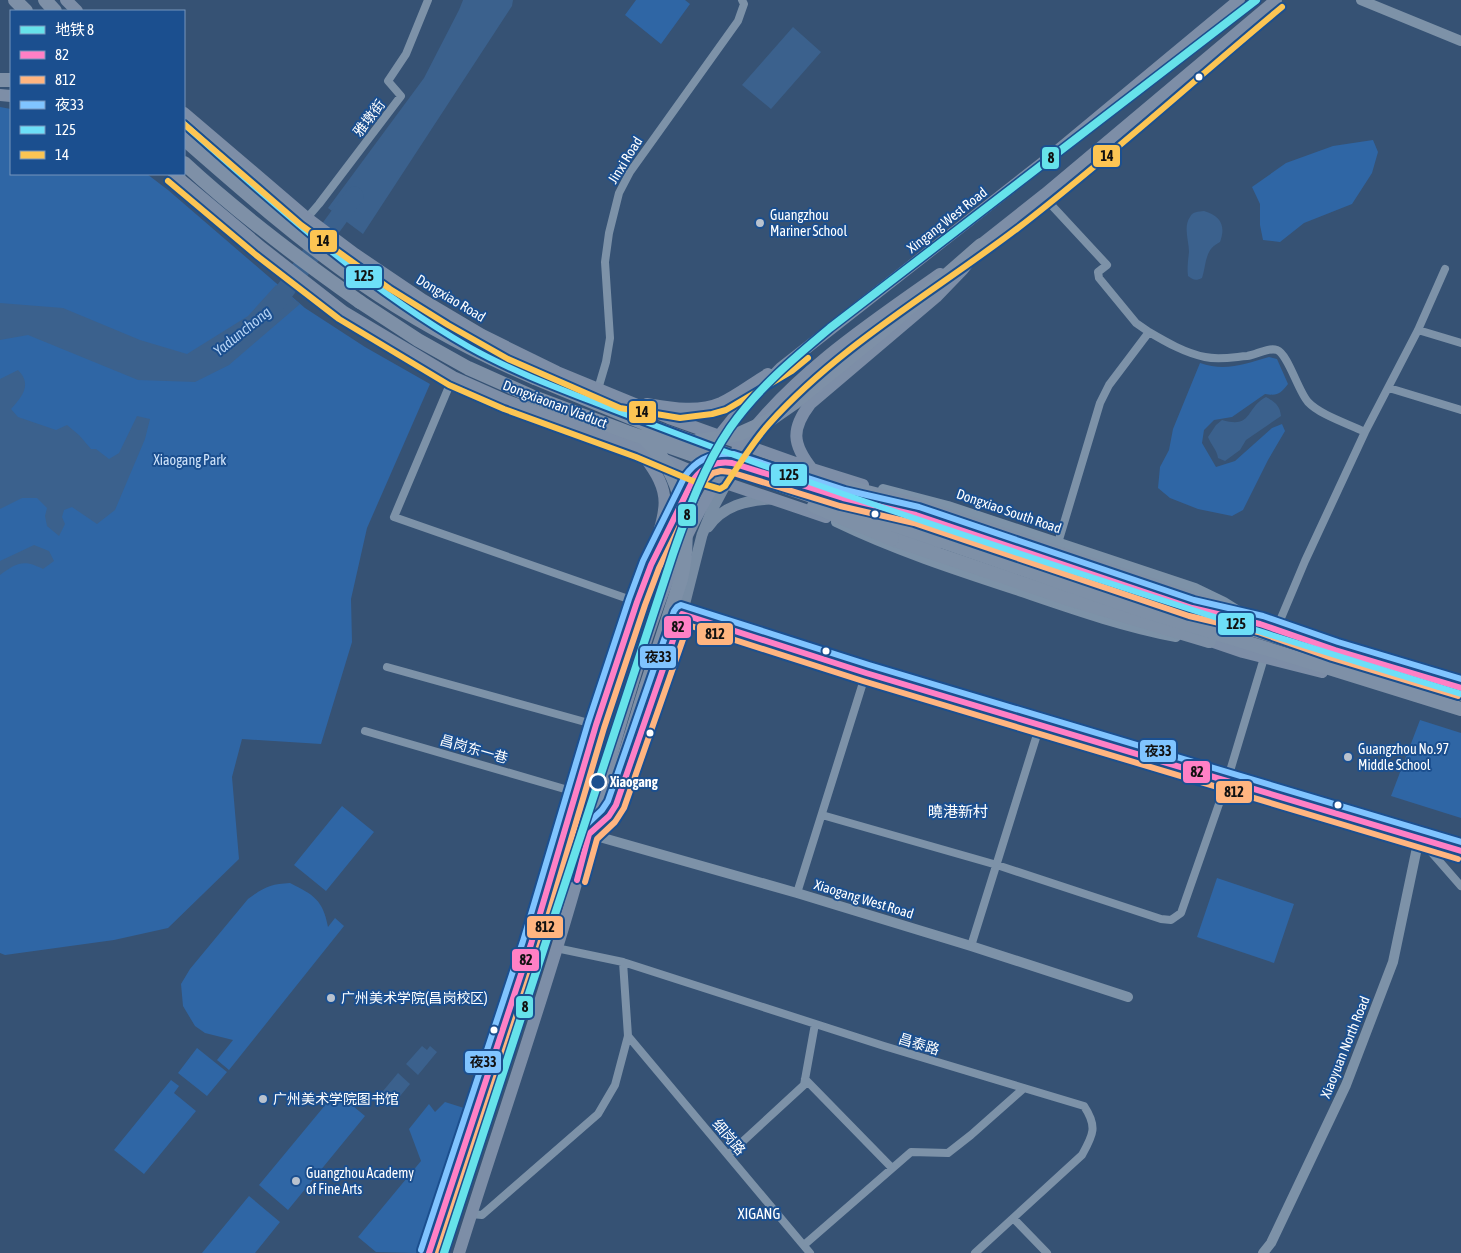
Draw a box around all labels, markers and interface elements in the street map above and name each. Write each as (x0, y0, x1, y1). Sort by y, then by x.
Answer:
legend (10, 10, 185, 175)
text: 地铁 8 (55, 21, 94, 38)
text: 82 (55, 46, 69, 63)
text: 812 (55, 71, 76, 88)
unlabelled marker (1194, 72, 1204, 82)
text: 夜33 (55, 96, 84, 113)
street label: 雅墩街 (350, 96, 388, 140)
text: 125 (55, 121, 76, 138)
street label: Jinxi Road (604, 134, 646, 186)
line badge: 14 (1092, 144, 1121, 168)
text: 14 (55, 146, 69, 163)
line badge: 8 (1041, 146, 1060, 170)
text: 14 (1100, 148, 1114, 164)
text: 8 (1048, 150, 1055, 166)
street label: Xingang West Road (904, 184, 990, 256)
place label: Guangzhou Mariner School (770, 207, 847, 239)
marker: Guangzhou Mariner School (754, 217, 766, 229)
line badge: 14 (309, 229, 338, 253)
text: 14 (316, 233, 330, 249)
line badge: 125 (345, 265, 383, 289)
text: 125 (354, 268, 374, 284)
street label: Dongxiao Road (414, 271, 488, 325)
water label: Yadunchong (210, 303, 274, 359)
street label: Dongxiaonan Viaduct (501, 377, 609, 431)
line badge: 14 (628, 400, 657, 424)
text: 14 (635, 404, 649, 420)
park label: Xiaogang Park (154, 452, 226, 468)
line badge: 125 (770, 463, 808, 487)
text: 125 (779, 467, 799, 483)
street label: Dongxiao South Road (954, 486, 1064, 536)
line badge: 8 (677, 503, 697, 527)
text: 8 (684, 507, 691, 523)
unlabelled marker (870, 509, 880, 519)
line badge: 125 (1217, 612, 1255, 636)
line badge: 82 (663, 615, 692, 639)
text: 125 (1226, 616, 1246, 632)
text: 82 (671, 619, 685, 635)
line badge: 812 (696, 622, 734, 646)
text: 812 (705, 626, 725, 642)
line badge: 夜33 (639, 645, 677, 669)
unlabelled marker (821, 646, 831, 656)
text: 夜33 (644, 649, 672, 665)
unlabelled marker (645, 728, 655, 738)
street label: 昌岗东一巷 (438, 732, 510, 766)
line badge: 夜33 (1139, 739, 1177, 763)
place label: Guangzhou No.97 Middle School (1358, 741, 1449, 773)
text: 夜33 (1144, 743, 1172, 759)
marker: Guangzhou No.97 Middle School (1342, 751, 1354, 763)
line badge: 82 (1182, 760, 1211, 784)
text: 82 (1190, 764, 1204, 780)
marker: Xiaogang (589, 773, 607, 791)
place label: Xiaogang (609, 774, 659, 790)
line badge: 812 (1215, 780, 1253, 804)
text: 812 (1224, 784, 1244, 800)
unlabelled marker (1333, 800, 1343, 810)
district label: 曉港新村 (928, 803, 988, 820)
street label: Xiaogang West Road (812, 876, 916, 922)
line badge: 812 (526, 915, 564, 939)
text: 812 (535, 919, 555, 935)
line badge: 82 (511, 948, 540, 972)
text: 82 (519, 952, 533, 968)
place label: 广州美术学院(昌岗校区) (341, 990, 488, 1006)
marker: 广州美术学院(昌岗校区) (325, 992, 337, 1004)
street label: Xiaoyuan North Road (1317, 994, 1373, 1100)
line badge: 8 (515, 995, 534, 1019)
text: 8 (522, 999, 529, 1015)
unlabelled marker (489, 1025, 499, 1035)
street label: 昌泰路 (897, 1030, 941, 1058)
line badge: 夜33 (464, 1050, 502, 1074)
text: 夜33 (469, 1054, 497, 1070)
place label: 广州美术学院图书馆 (273, 1091, 399, 1107)
marker: 广州美术学院图书馆 (257, 1093, 269, 1105)
street label: 细岗路 (709, 1116, 749, 1158)
place label: Guangzhou Academy of Fine Arts (306, 1165, 414, 1197)
marker: Guangzhou Academy of Fine Arts (290, 1175, 302, 1187)
district label: XIGANG (738, 1205, 780, 1222)

